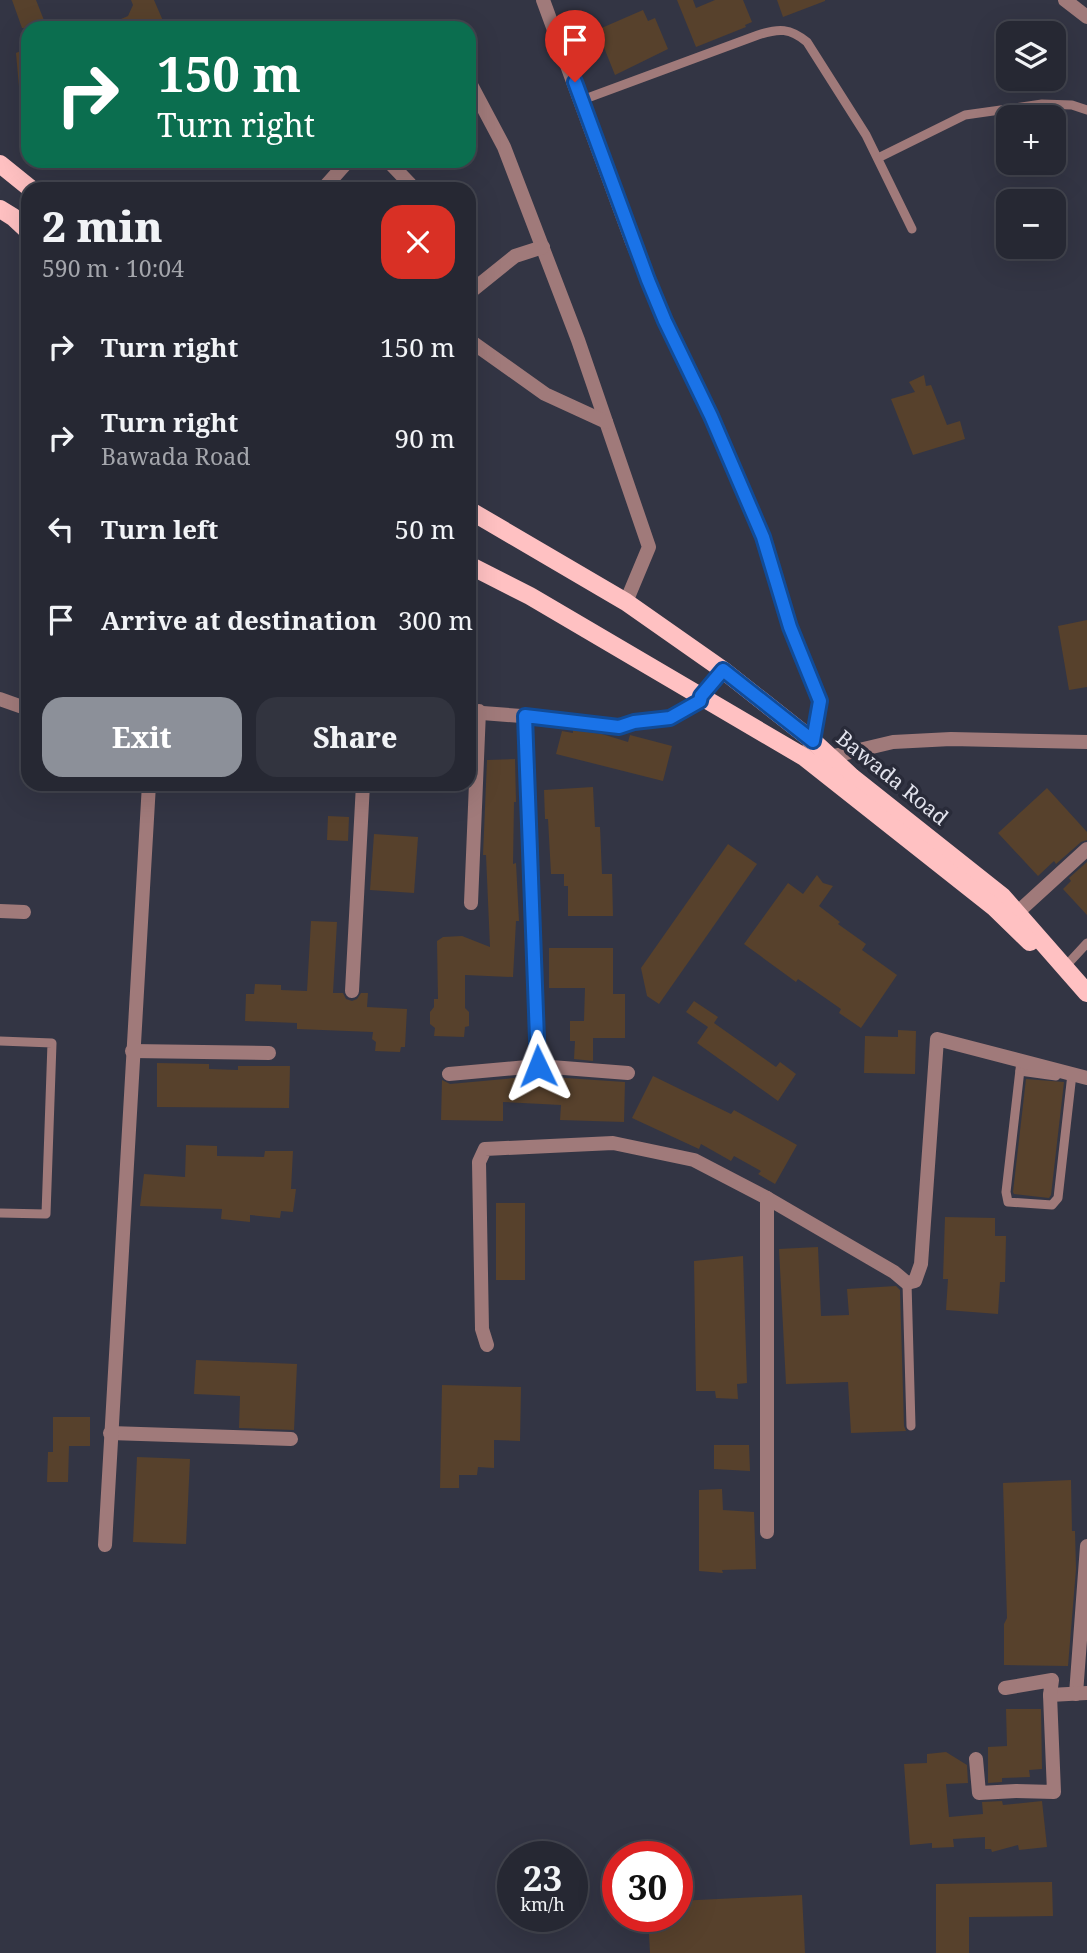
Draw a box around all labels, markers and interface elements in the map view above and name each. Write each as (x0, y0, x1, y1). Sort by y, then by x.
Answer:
pin (545, 10, 605, 82)
icon: arrive (556, 21, 594, 59)
map controls (996, 21, 1066, 259)
button: layers (996, 21, 1066, 91)
text: 150 m (157, 40, 301, 106)
icon: right (42, 49, 133, 140)
text: Turn right (157, 103, 315, 146)
button: + (996, 105, 1066, 175)
button: − (996, 189, 1066, 259)
text: 2 min (42, 197, 163, 254)
button: close (381, 205, 455, 279)
text: 590 m · 10:04 (42, 252, 184, 284)
icon: right (42, 328, 80, 366)
text: Turn right (101, 329, 238, 365)
text: 150 m (380, 329, 455, 365)
text: Turn right (101, 404, 238, 440)
icon: right (42, 419, 80, 457)
text: 90 m (395, 420, 455, 456)
text: Bawada Road (101, 440, 250, 472)
icon: left (42, 510, 80, 548)
text: Turn left (101, 511, 218, 547)
text: 50 m (395, 511, 455, 547)
icon: arrive (42, 601, 80, 639)
text: Arrive at destination (101, 602, 377, 638)
text: 300 m (398, 602, 473, 638)
button: Exit (42, 697, 242, 777)
button: Share (256, 697, 455, 777)
street label: Bawada Road (831, 723, 954, 831)
position arrow (501, 1029, 575, 1103)
speed limit sign: 30 (602, 1841, 693, 1932)
text: 23 (523, 1854, 562, 1901)
text: km/h (520, 1892, 565, 1916)

